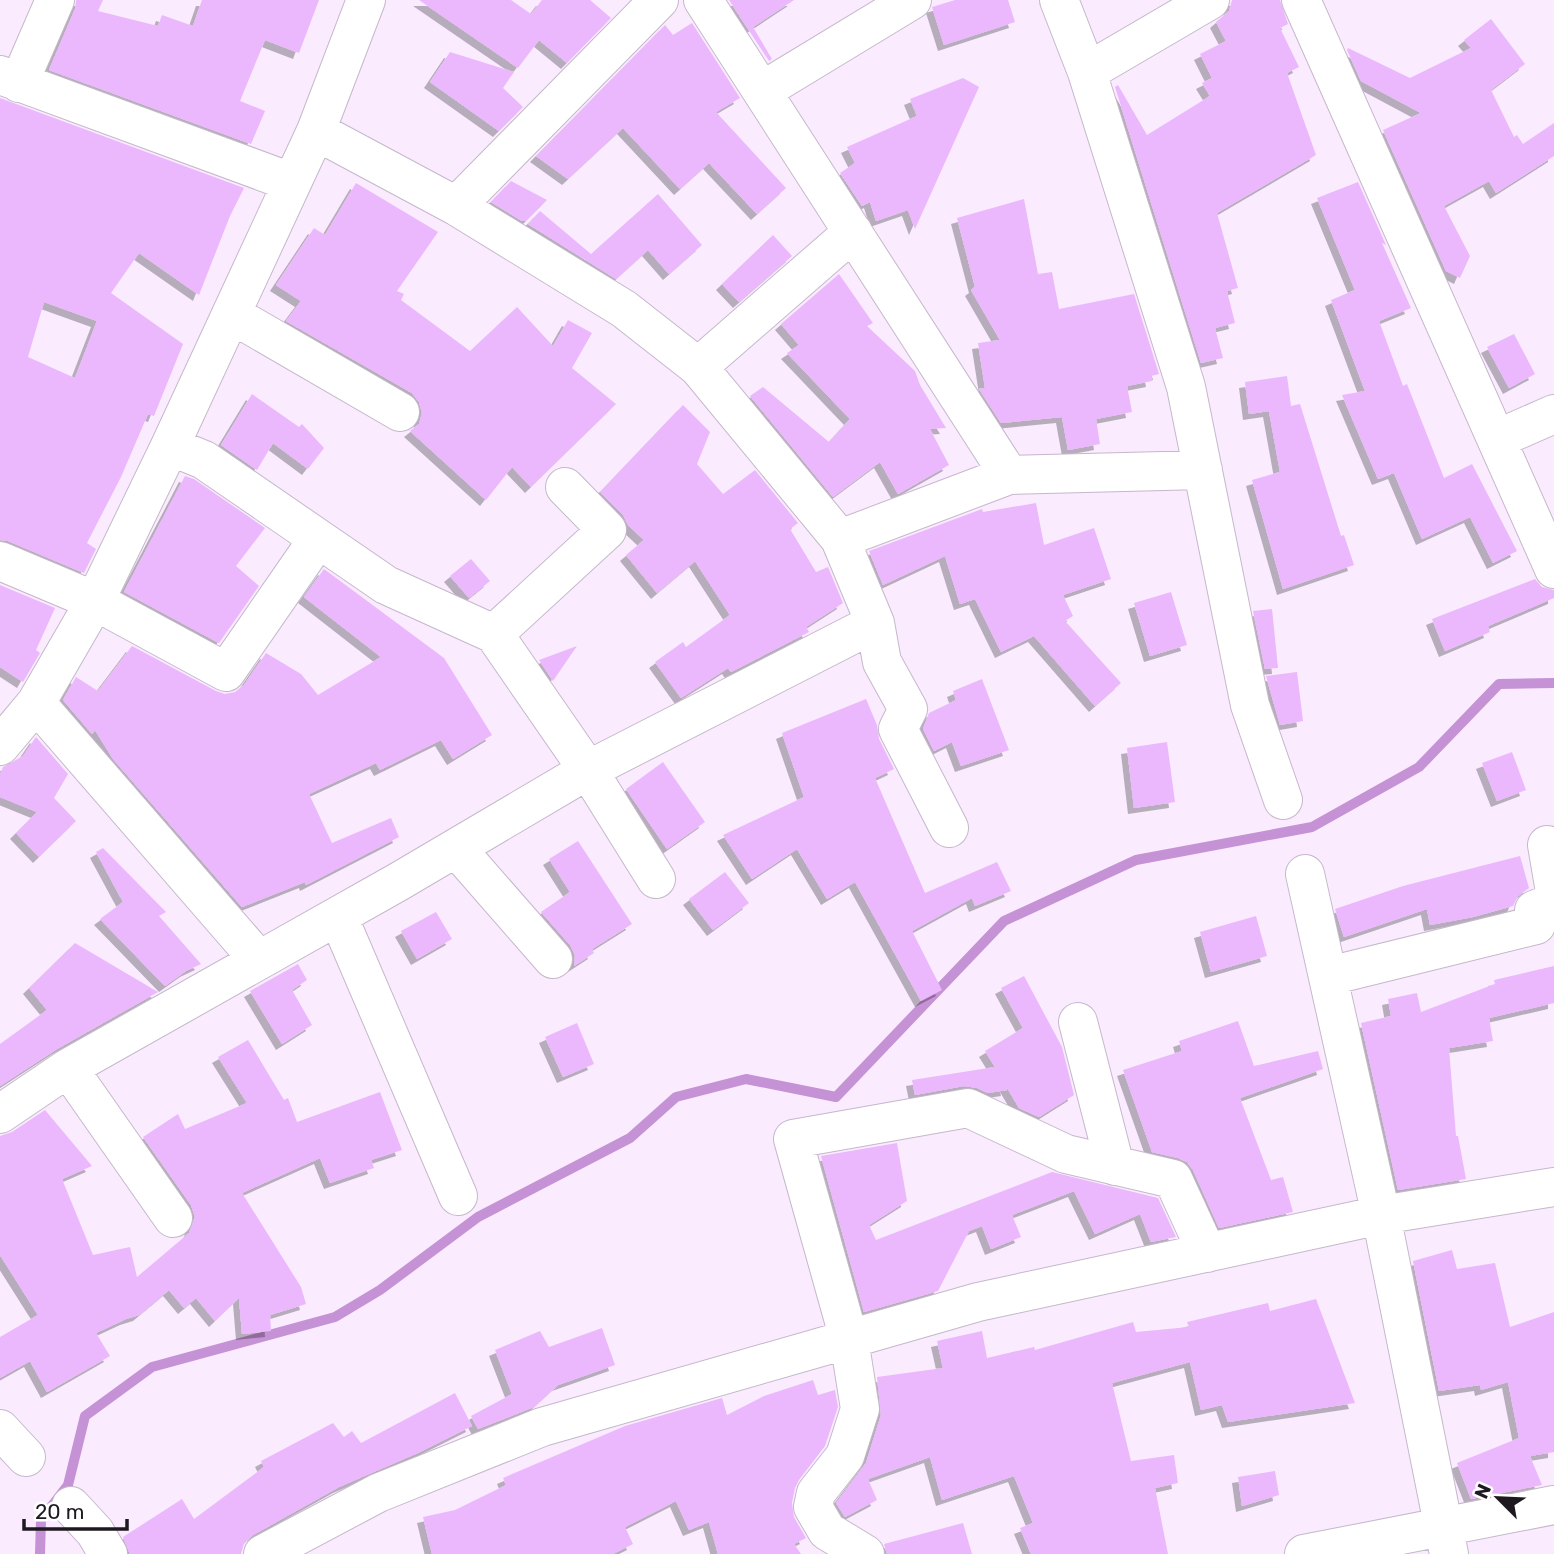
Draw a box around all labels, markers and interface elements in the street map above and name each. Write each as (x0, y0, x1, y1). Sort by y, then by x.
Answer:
north arrow (1463, 1463, 1533, 1533)
text: N (1470, 1480, 1496, 1502)
scale bar (24, 1488, 128, 1532)
text: 20 m (35, 1499, 84, 1524)

